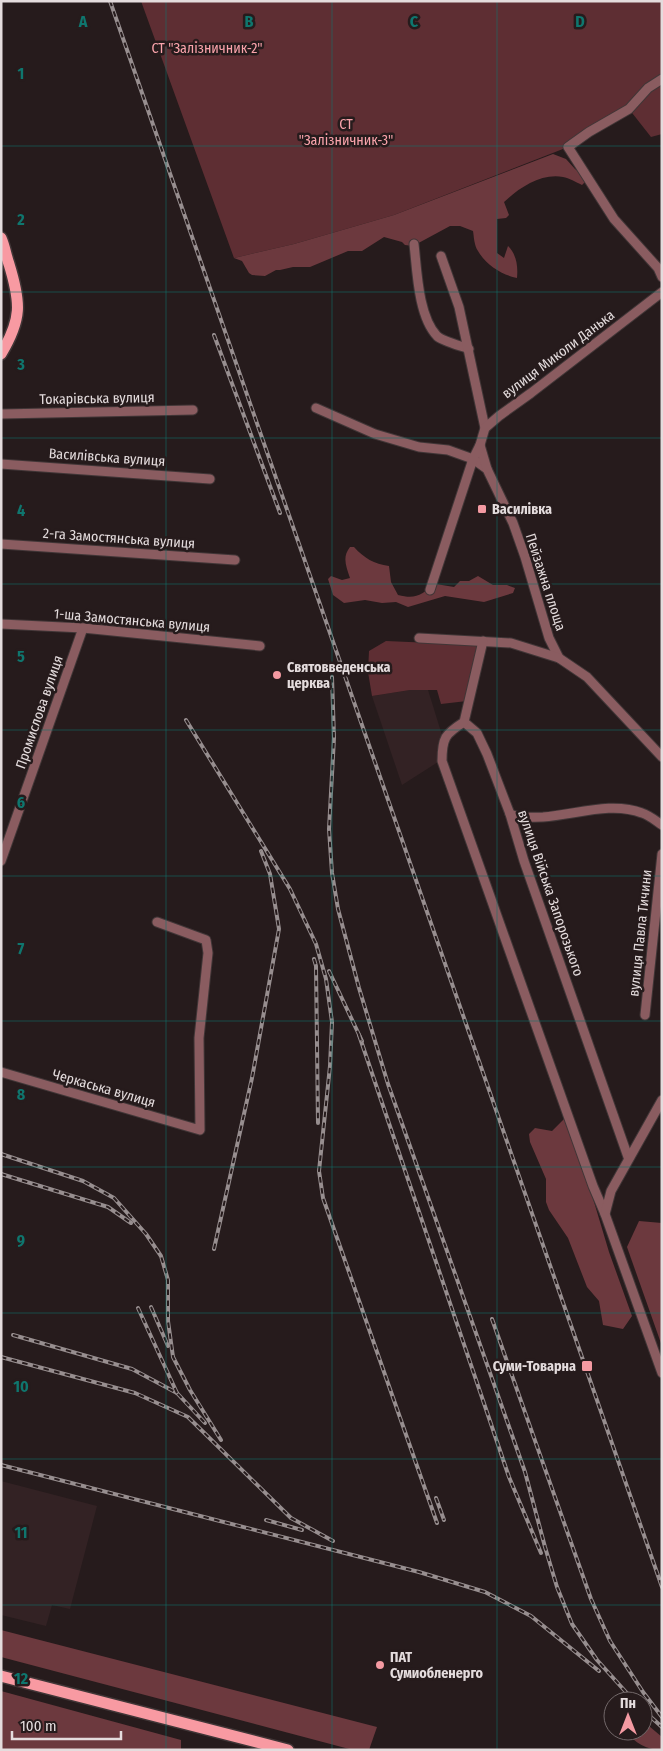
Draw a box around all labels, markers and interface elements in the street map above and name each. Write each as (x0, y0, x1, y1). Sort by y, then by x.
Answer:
text: A (78, 12, 88, 31)
text: B (245, 12, 254, 31)
text: C (410, 12, 419, 31)
text: D (575, 12, 585, 31)
park label: СТ "Залізничник-2" (151, 40, 263, 57)
text: 1 (18, 64, 24, 83)
park label: СТ "Залізничник-3" (299, 116, 393, 149)
text: 2 (16, 210, 25, 229)
street label: вулиця Миколи Данька (499, 307, 618, 402)
text: 3 (16, 355, 25, 374)
street label: Токарівська вулиця (39, 389, 155, 408)
street label: Василівська вулиця (48, 445, 166, 470)
text: 4 (17, 501, 25, 520)
place label: Василівка (492, 501, 552, 518)
marker: Василівка (476, 503, 488, 515)
street label: 2-га Замостянська вулиця (42, 525, 196, 552)
street label: Пейзажна площа (522, 531, 569, 633)
street label: 1-ша Замостянська вулиця (53, 605, 211, 636)
text: 5 (17, 647, 25, 666)
street label: Промислова вулиця (12, 653, 67, 771)
place label: Святовведенська церква (287, 659, 391, 692)
marker: Святовведенська церква (271, 669, 283, 681)
text: 6 (17, 793, 25, 812)
street label: вулиця Війська Запорозького (514, 808, 587, 979)
street label: вулиця Павла Тичини (625, 869, 656, 998)
text: 7 (18, 939, 25, 958)
street label: Черкаська вулиця (50, 1066, 157, 1111)
text: 8 (17, 1085, 26, 1104)
text: 9 (17, 1231, 25, 1250)
place label: Суми-Товарна (493, 1358, 576, 1375)
marker: Суми-Товарна (580, 1359, 594, 1373)
text: 10 (13, 1377, 29, 1396)
text: 11 (14, 1523, 28, 1542)
place label: ПАТ Сумиобленерго (390, 1649, 484, 1682)
marker: ПАТ Сумиобленерго (374, 1659, 386, 1671)
text: 12 (14, 1669, 29, 1688)
north arrow (603, 1691, 653, 1741)
text: Пн (620, 1695, 636, 1712)
scale bar (12, 1708, 121, 1740)
text: 100 m (20, 1717, 57, 1735)

